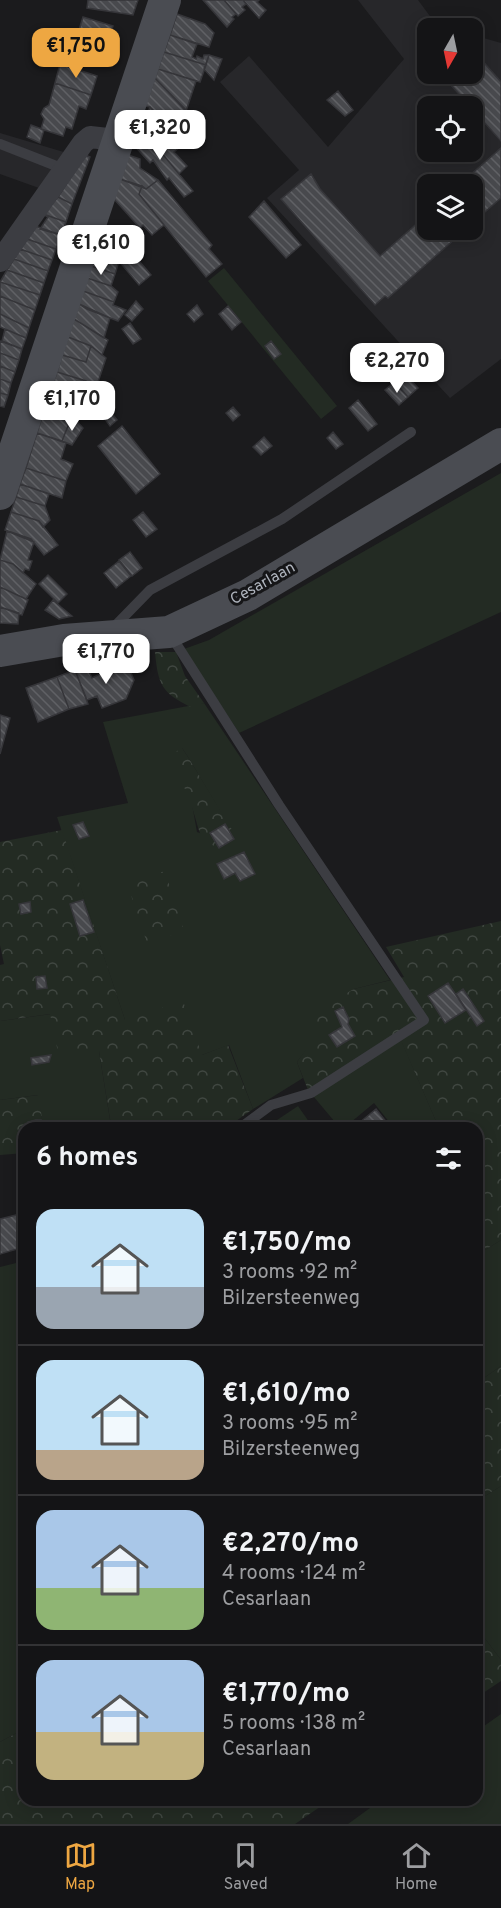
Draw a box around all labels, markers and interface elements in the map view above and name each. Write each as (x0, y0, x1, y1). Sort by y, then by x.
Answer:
north arrow (417, 18, 483, 84)
map controls (417, 18, 483, 240)
pin: €1,750 (27, 28, 125, 79)
text: €1,750 (46, 34, 106, 60)
button: locate (417, 96, 483, 162)
pin: €1,320 (111, 110, 209, 161)
text: €1,320 (129, 116, 191, 142)
button: layers (417, 174, 483, 240)
pin: €1,610 (52, 225, 150, 276)
text: €1,610 (71, 231, 131, 257)
pin: €2,270 (348, 343, 446, 394)
text: €2,270 (364, 349, 430, 375)
pin: €1,170 (23, 381, 121, 432)
text: €1,170 (43, 387, 101, 413)
street label: Cesarlaan (227, 558, 299, 610)
pin: €1,770 (57, 634, 155, 685)
text: €1,770 (77, 640, 135, 666)
text: 6 homes (36, 1142, 138, 1175)
icon: filters (432, 1142, 465, 1175)
text: €1,750/mo (222, 1227, 352, 1260)
icon: home (84, 1233, 156, 1305)
text: 3 rooms · 92 m² (222, 1260, 357, 1286)
text: Bilzersteenweg (222, 1286, 360, 1312)
text: €1,610/mo (222, 1378, 350, 1411)
icon: home (84, 1384, 156, 1456)
text: 3 rooms · 95 m² (222, 1411, 358, 1437)
text: Bilzersteenweg (222, 1437, 360, 1463)
text: €2,270/mo (222, 1528, 359, 1561)
icon: home (84, 1534, 156, 1606)
text: 4 rooms · 124 m² (222, 1561, 365, 1587)
text: Cesarlaan (222, 1587, 311, 1613)
text: €1,770/mo (222, 1678, 350, 1711)
icon: home (84, 1684, 156, 1756)
text: 5 rooms · 138 m² (222, 1711, 365, 1737)
text: Cesarlaan (222, 1737, 311, 1763)
tab: Map (64, 1839, 97, 1895)
tab: Saved (224, 1839, 268, 1895)
tab: Home (395, 1839, 437, 1895)

